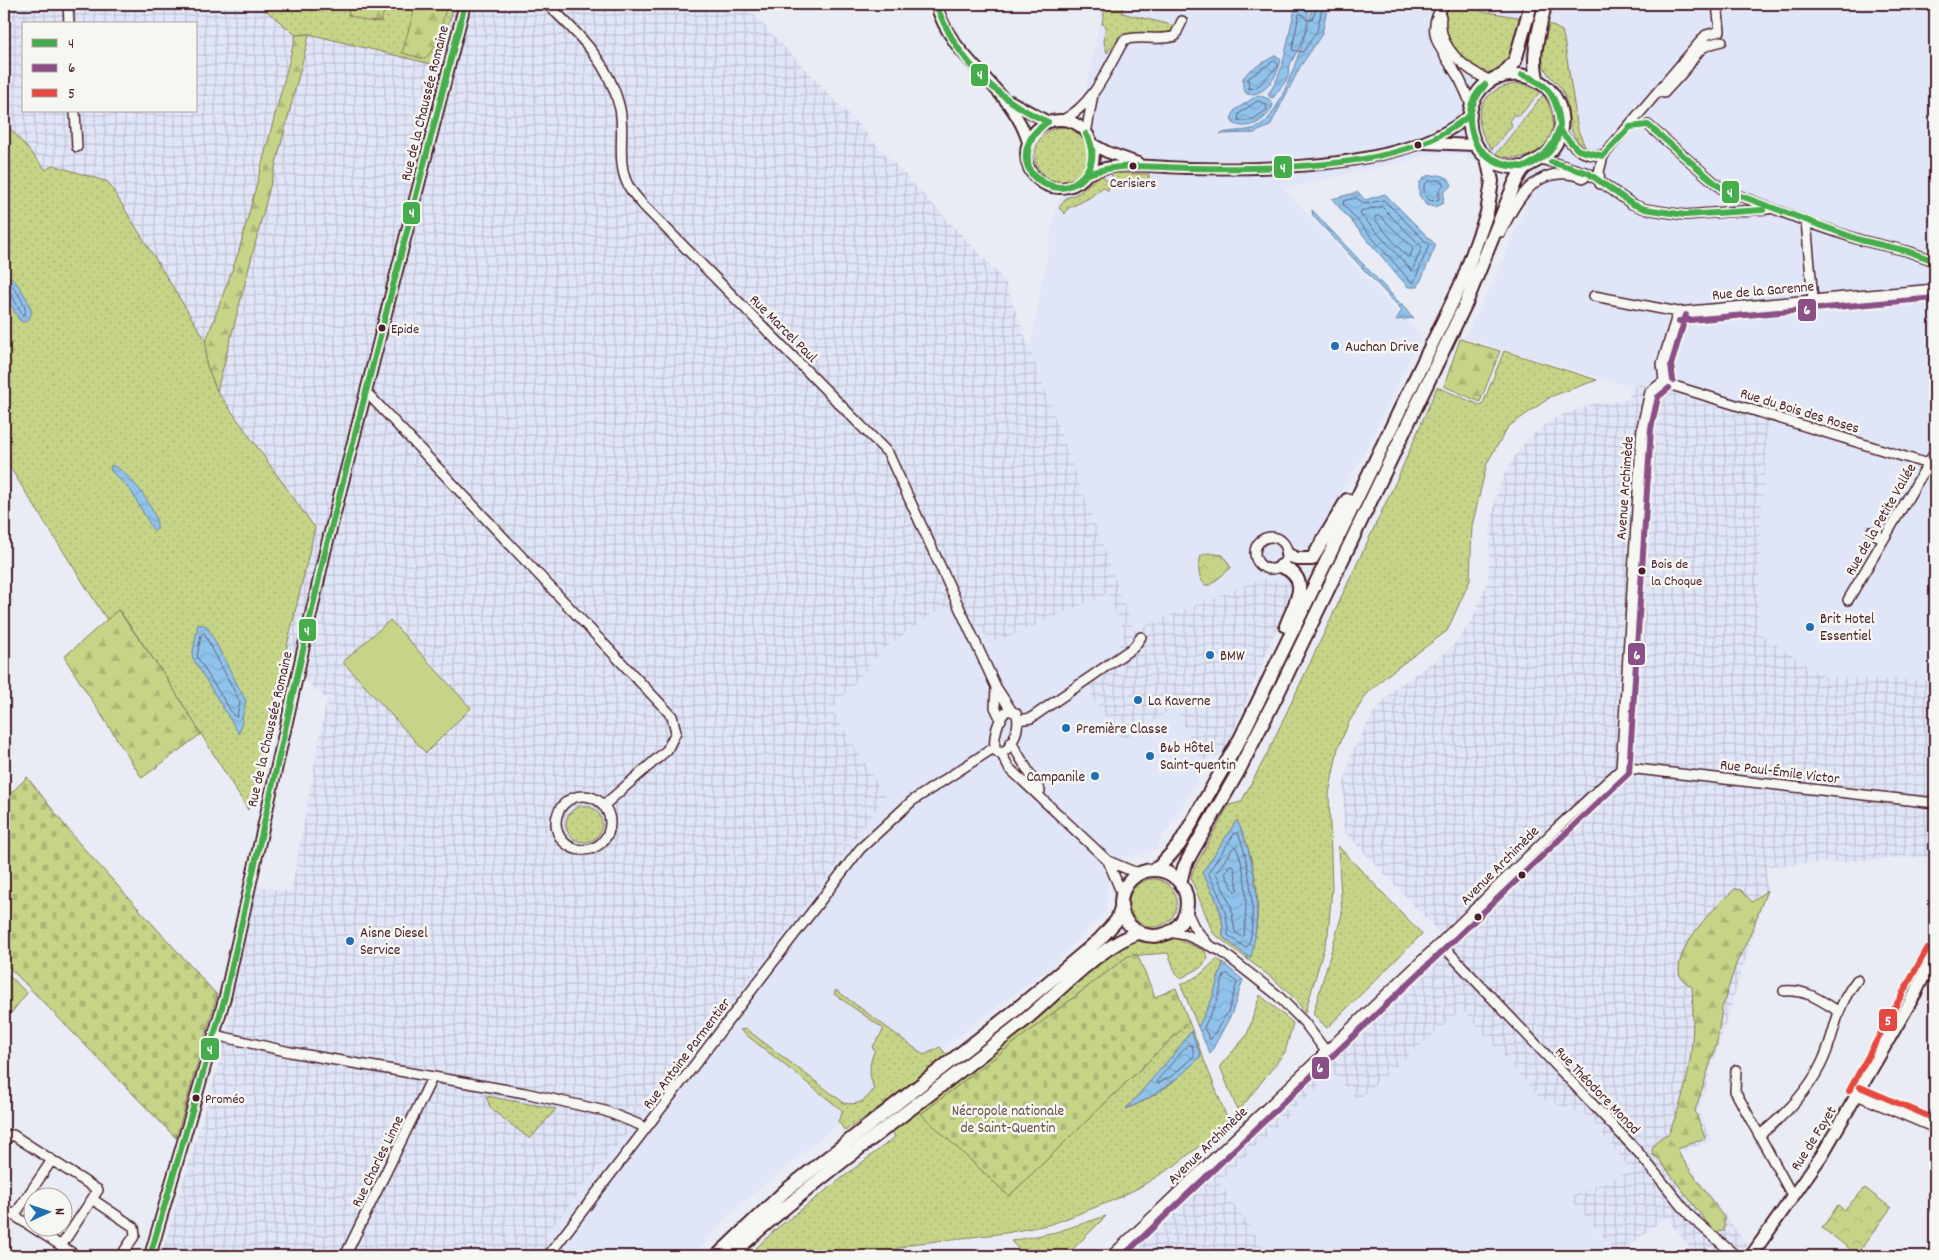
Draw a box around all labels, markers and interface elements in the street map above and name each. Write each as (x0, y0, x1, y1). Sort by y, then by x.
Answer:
legend (22, 22, 198, 112)
street label: Rue de la Chaussée Romaine (396, 23, 456, 183)
text: 4 (68, 34, 74, 56)
text: 6 (68, 58, 75, 80)
line badge: 4 (970, 63, 989, 87)
text: 4 (977, 66, 983, 86)
text: 5 (68, 84, 75, 106)
unlabelled marker (1413, 140, 1423, 150)
line badge: 4 (1273, 155, 1293, 179)
text: 4 (1280, 159, 1286, 179)
marker: Cerisiers (1128, 161, 1138, 171)
place label: Cerisiers (1110, 174, 1156, 194)
line badge: 4 (1721, 180, 1740, 204)
text: 4 (1727, 184, 1733, 204)
line badge: 4 (402, 201, 421, 225)
text: 4 (409, 204, 415, 224)
street label: Rue de la Garenne (1711, 277, 1815, 307)
street label: Rue Marcel Paul (743, 290, 822, 369)
line badge: 6 (1797, 298, 1817, 322)
text: 6 (1804, 301, 1811, 321)
place label: Epide (391, 320, 419, 340)
marker: Epide (377, 323, 387, 333)
place label: Auchan Drive (1345, 337, 1419, 359)
marker: Auchan Drive (1329, 340, 1341, 352)
street label: Rue du Bois des Roses (1737, 383, 1862, 441)
street label: Avenue Archimède (1611, 435, 1641, 541)
street label: Rue de la Petite Vallée (1841, 459, 1923, 580)
place label: Bois de la Choque (1651, 555, 1702, 592)
marker: Bois de la Choque (1637, 566, 1647, 576)
place label: Brit Hotel Essentiel (1820, 609, 1875, 648)
line badge: 4 (298, 618, 317, 642)
marker: Brit Hotel Essentiel (1804, 621, 1816, 633)
text: 4 (304, 622, 310, 642)
line badge: 6 (1627, 642, 1646, 666)
place label: BMW (1220, 646, 1245, 668)
text: 6 (1634, 646, 1641, 666)
street label: Rue de la Chaussée Romaine (242, 649, 300, 810)
marker: BMW (1204, 649, 1216, 661)
place label: La Kaverne (1148, 691, 1211, 713)
marker: La Kaverne (1132, 694, 1144, 706)
place label: Première Classe (1076, 719, 1168, 741)
marker: Première Classe (1060, 722, 1072, 734)
place label: B&b Hôtel Saint-quentin (1160, 738, 1236, 777)
marker: B&b Hôtel Saint-quentin (1144, 750, 1156, 762)
street label: Rue Paul-Émile Victor (1719, 755, 1841, 791)
place label: Campanile (1026, 767, 1085, 789)
marker: Campanile (1089, 770, 1101, 782)
street label: Avenue Archimède (1456, 821, 1545, 911)
unlabelled marker (1517, 870, 1527, 880)
unlabelled marker (1473, 912, 1483, 922)
place label: Aisne Diesel Service (360, 923, 428, 962)
marker: Aisne Diesel Service (344, 935, 356, 947)
street label: Rue Antoine Parmentier (638, 994, 737, 1115)
line badge: 5 (1878, 1008, 1898, 1032)
text: 5 (1885, 1012, 1892, 1032)
line badge: 4 (200, 1037, 220, 1061)
text: 4 (207, 1041, 213, 1061)
street label: Rue Théodore Monod (1549, 1042, 1644, 1140)
line badge: 6 (1311, 1056, 1330, 1080)
text: 6 (1317, 1059, 1324, 1079)
place label: Proméo (205, 1090, 245, 1110)
marker: Proméo (191, 1093, 201, 1103)
park label: Nécropole nationale de Saint-Quentin (952, 1101, 1065, 1140)
street label: Avenue Archimède (1163, 1102, 1254, 1191)
street label: Rue de Fayet (1786, 1102, 1844, 1176)
street label: Rue Charles Linne (347, 1112, 411, 1212)
north arrow (22, 1188, 72, 1238)
text: N (49, 1207, 69, 1215)

